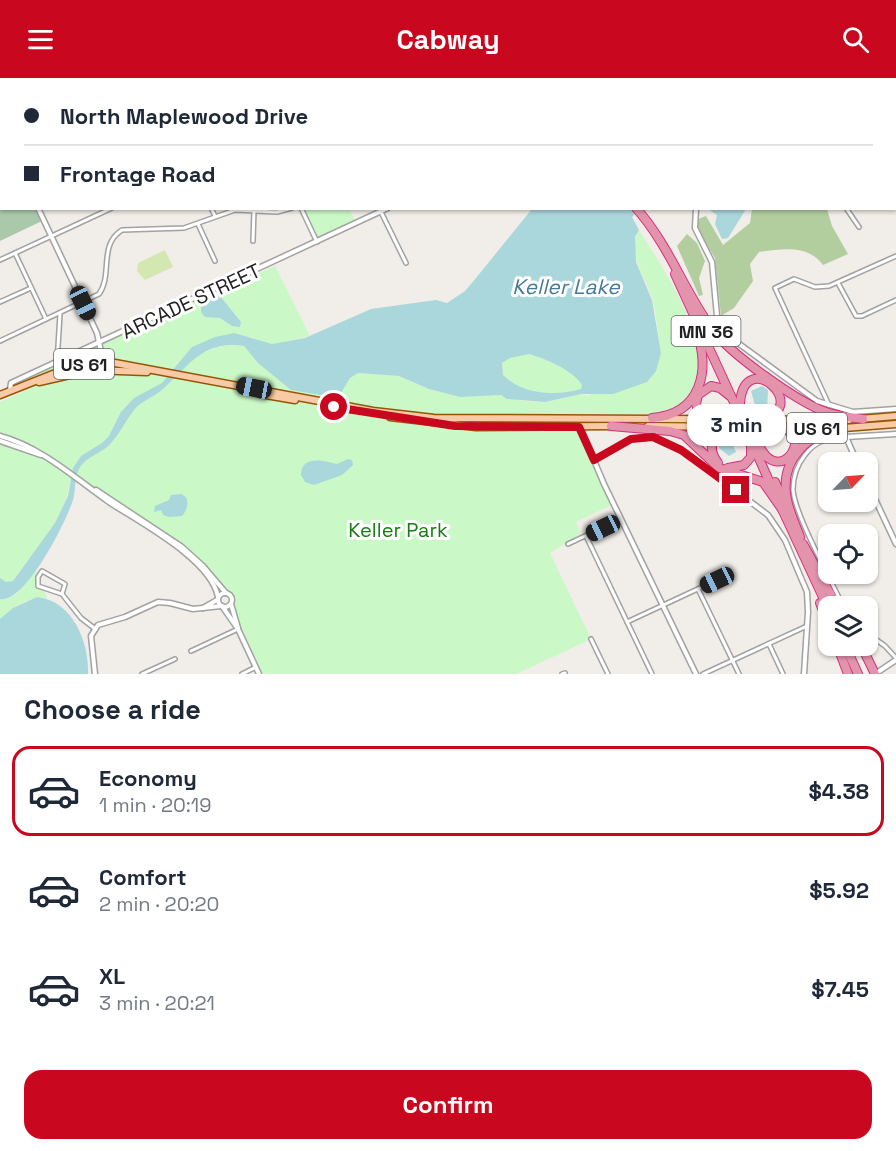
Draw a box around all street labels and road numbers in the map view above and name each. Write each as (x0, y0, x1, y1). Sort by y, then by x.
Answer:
street label: ARCADE STREET (117, 257, 265, 345)
road number: MN 36 (672, 316, 740, 346)
road number: US 61 (54, 349, 114, 379)
road number: US 61 (787, 413, 847, 443)

